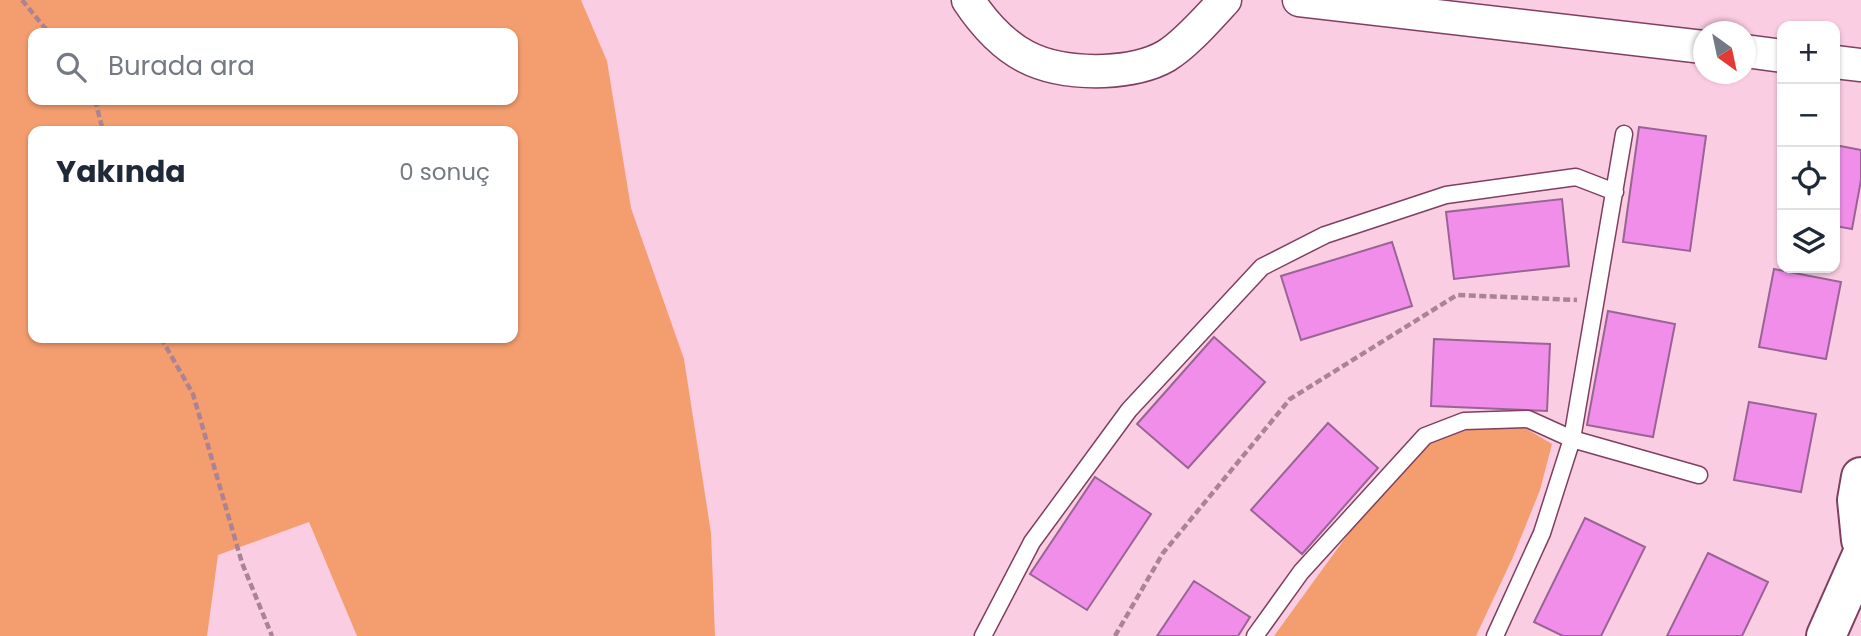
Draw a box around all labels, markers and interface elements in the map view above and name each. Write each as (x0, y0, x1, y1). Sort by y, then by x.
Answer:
north arrow (1693, 21, 1756, 84)
map controls (1777, 21, 1840, 273)
button: + (1777, 21, 1840, 84)
search box (28, 28, 518, 105)
icon: search (52, 48, 90, 86)
text: Burada ara (108, 48, 255, 84)
button: − (1777, 84, 1840, 147)
button: locate (1777, 147, 1840, 210)
text: Yakında (56, 150, 186, 193)
text: 0 sonuç (399, 156, 490, 188)
button: layers (1777, 210, 1840, 273)

